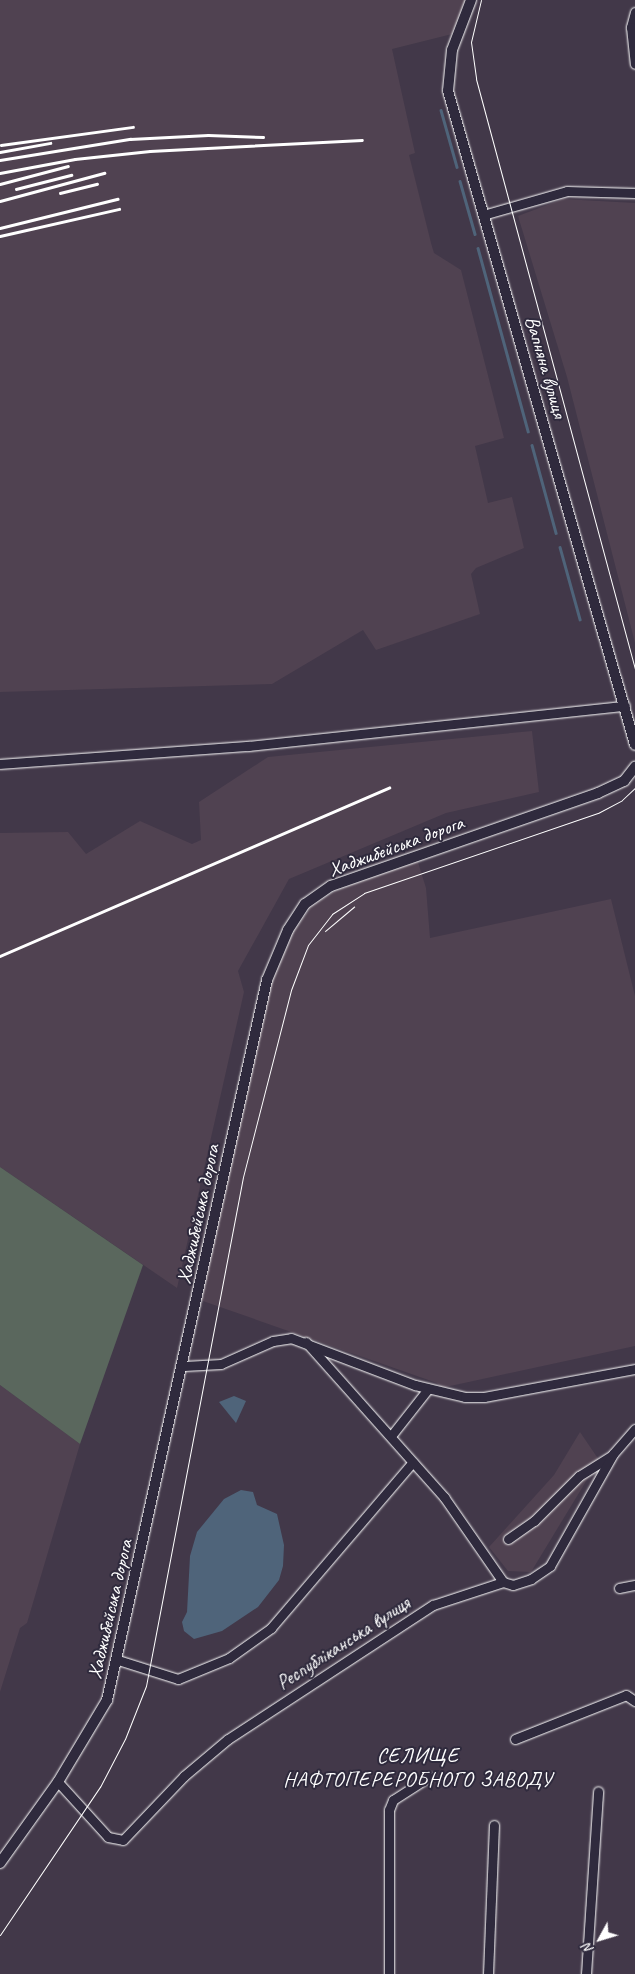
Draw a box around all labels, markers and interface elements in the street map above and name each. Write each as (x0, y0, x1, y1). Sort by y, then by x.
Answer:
street label: Вапняна вулиця (520, 313, 572, 421)
street label: Хаджибейська дорога (325, 811, 467, 881)
street label: Хаджибейська дорога (172, 1142, 224, 1286)
street label: Хаджибейська дорога (82, 1537, 138, 1681)
street label: Республіканська вулиця (272, 1591, 414, 1695)
district label: СЕЛИЩЕ НАФТОПЕРЕРОБНОГО ЗАВОДУ (278, 1742, 558, 1792)
north arrow (575, 1914, 625, 1964)
text: N (579, 1940, 597, 1957)

